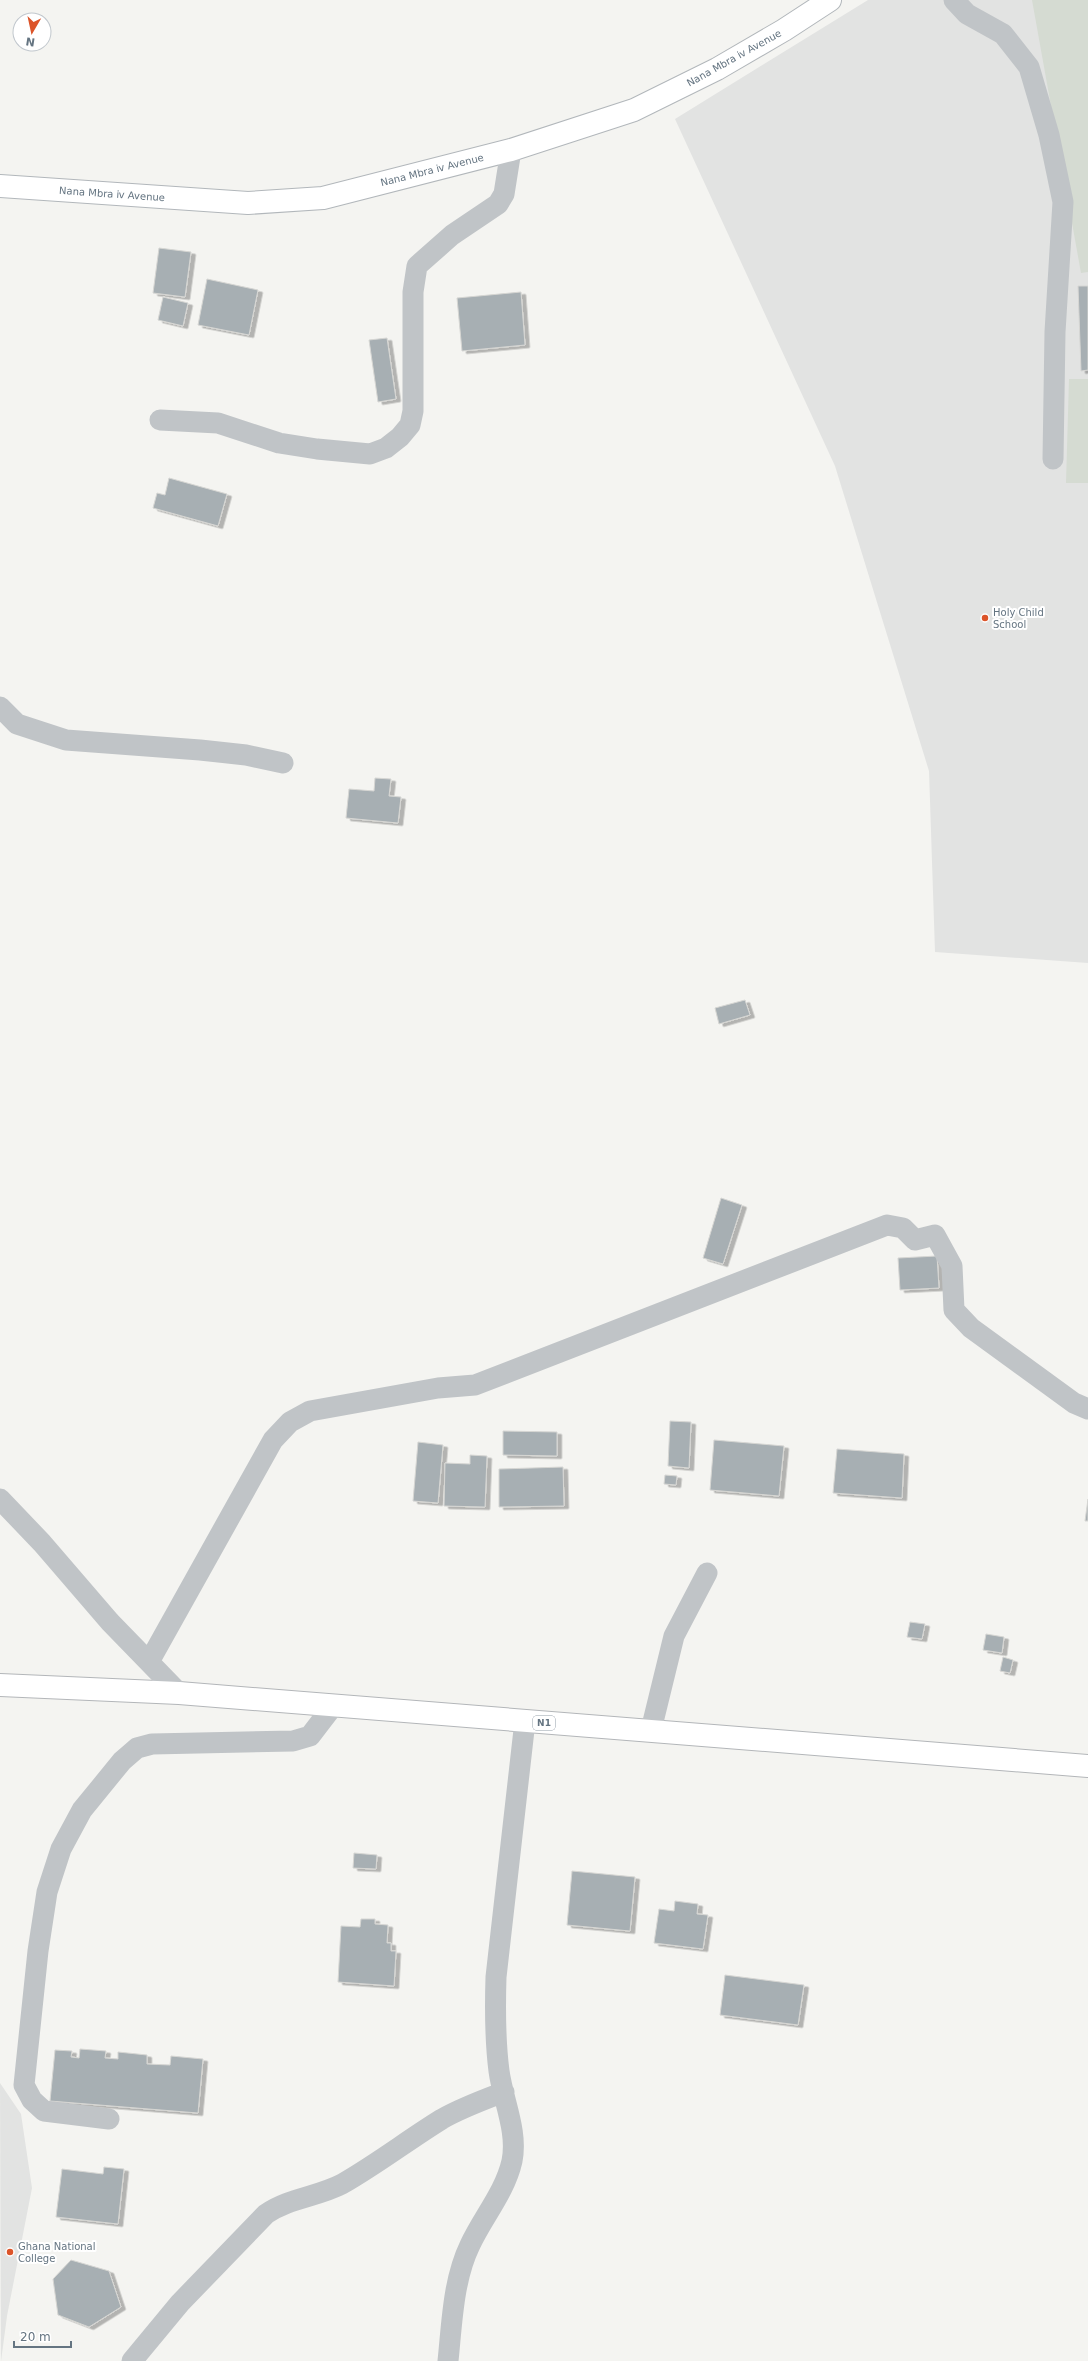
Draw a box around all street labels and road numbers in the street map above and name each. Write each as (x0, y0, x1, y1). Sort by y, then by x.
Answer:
street label: Nana Mbra ⅳ Avenue (685, 27, 783, 89)
street label: Nana Mbra ⅳ Avenue (379, 152, 485, 188)
street label: Nana Mbra ⅳ Avenue (59, 185, 165, 203)
road number: N1 (533, 1716, 555, 1730)

